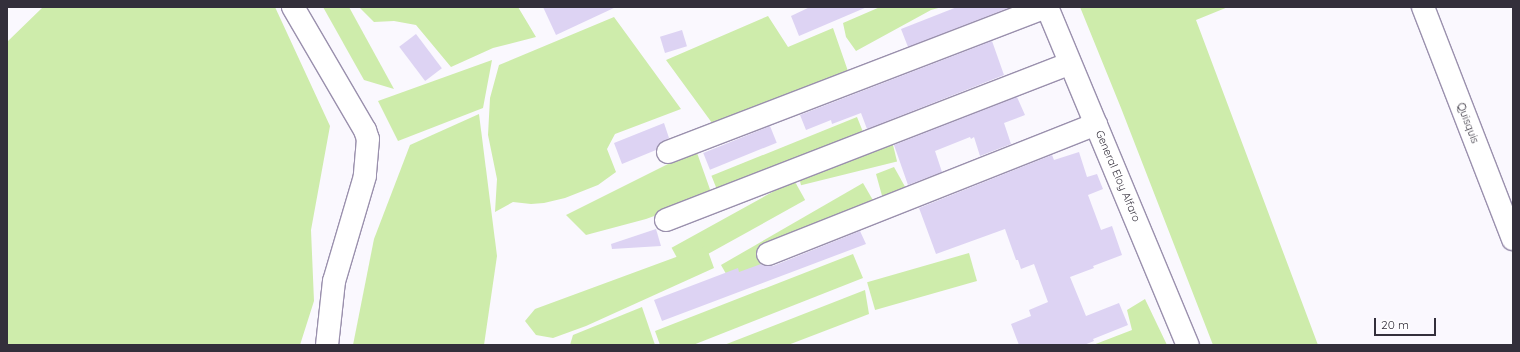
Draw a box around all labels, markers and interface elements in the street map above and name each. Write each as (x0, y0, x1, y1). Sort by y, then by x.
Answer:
street label: Quisquis (1454, 101, 1482, 145)
street label: General Eloy Alfaro (1093, 128, 1143, 224)
scale bar (1376, 310, 1438, 336)
text: 20 m (1381, 317, 1409, 332)

